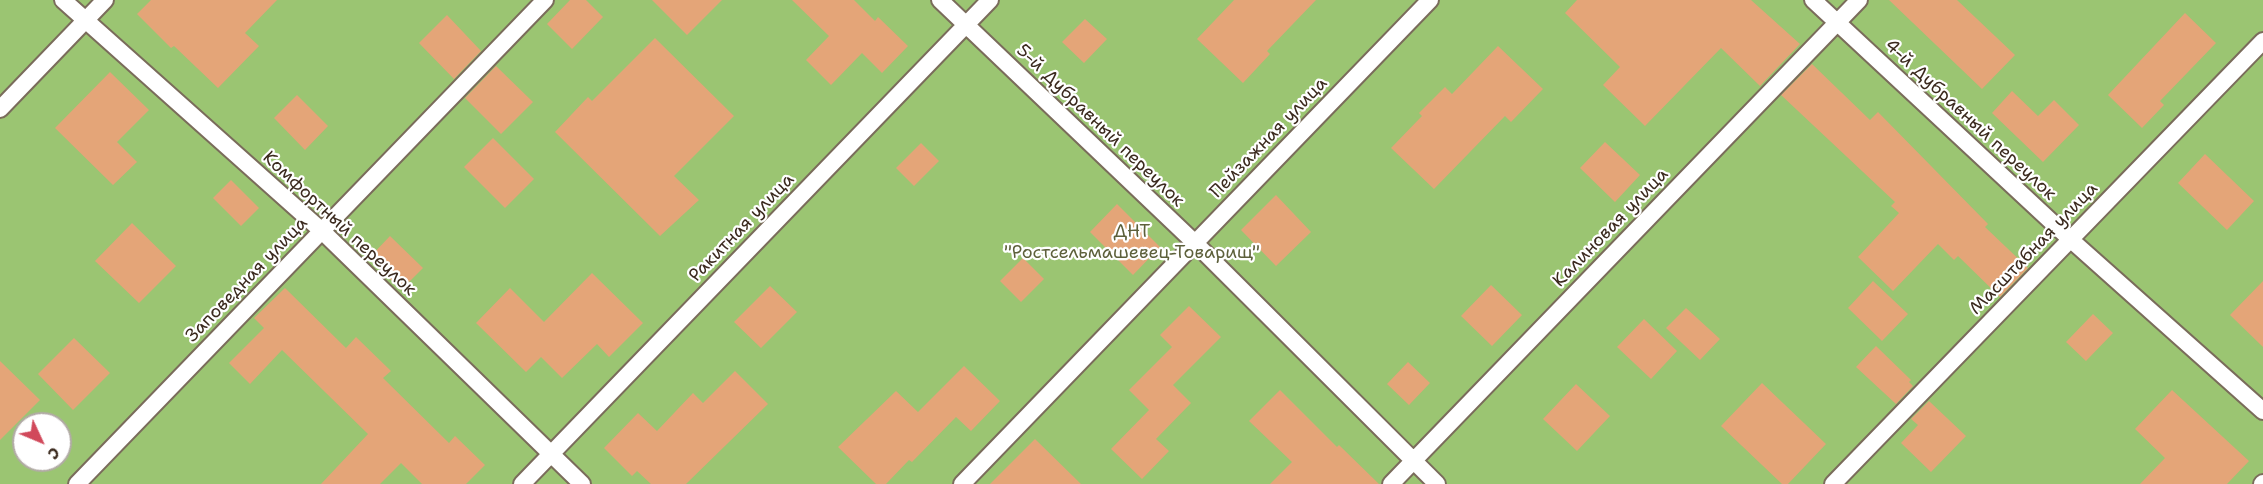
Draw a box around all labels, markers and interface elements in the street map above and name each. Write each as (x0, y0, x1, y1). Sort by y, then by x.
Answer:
street label: 4-й Дубравный переулок (1880, 35, 2060, 205)
street label: 5-й Дубравный переулок (1012, 40, 1188, 212)
street label: Пейзажная улица (1206, 73, 1332, 203)
street label: Комфортный переулок (258, 147, 420, 301)
street label: Калиновая улица (1549, 164, 1673, 292)
street label: Ракитная улица (685, 169, 799, 287)
street label: Масштабная улица (1965, 178, 2103, 320)
street label: Заповедная улица (182, 213, 312, 347)
park label: ДНТ "Ростсельмашевец-Товарищ" (1004, 221, 1260, 264)
north arrow (12, 412, 72, 472)
text: С (43, 443, 65, 464)

